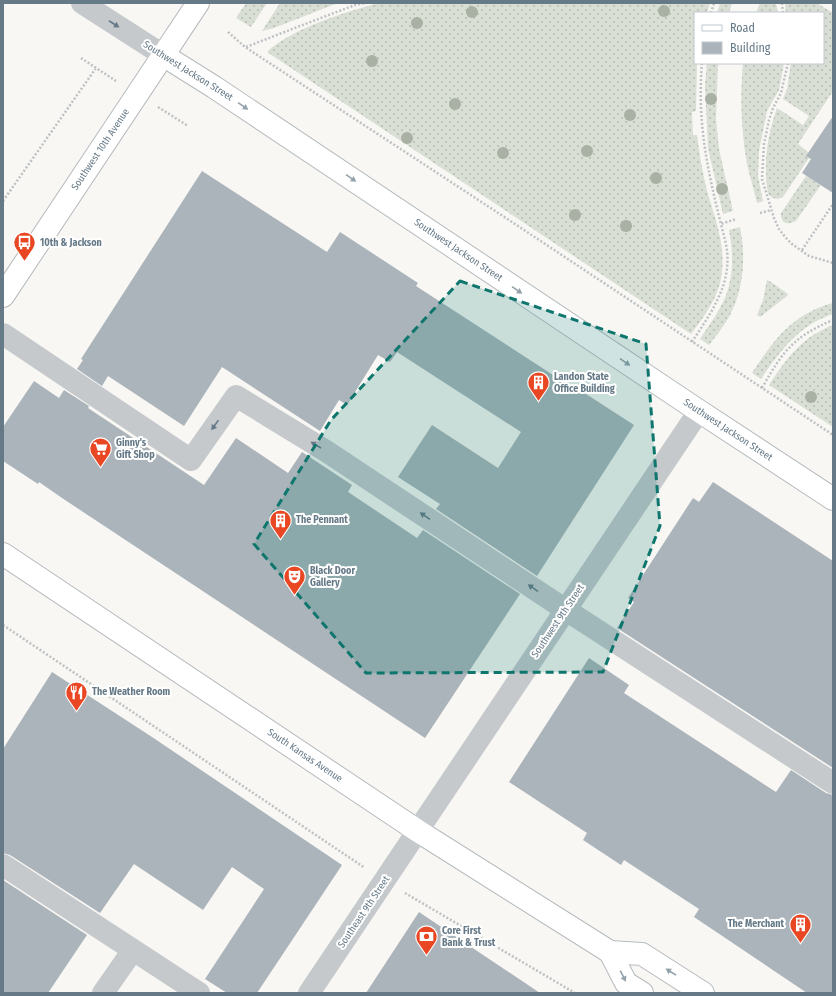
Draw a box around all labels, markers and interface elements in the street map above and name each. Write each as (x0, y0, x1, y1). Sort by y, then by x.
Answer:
legend (694, 12, 824, 64)
one-way arrow (109, 20, 119, 28)
text: Road (730, 21, 755, 35)
street label: Southwest Jackson Street (141, 38, 236, 104)
text: Building (730, 41, 771, 55)
one-way arrow (237, 102, 248, 110)
street label: Southwest 10th Avenue (69, 106, 132, 193)
one-way arrow (346, 174, 356, 182)
street label: Southwest Jackson Street (412, 216, 505, 284)
bus stop icon: 10th & Jackson (12, 230, 38, 263)
place label: 10th & Jackson (40, 237, 102, 249)
one-way arrow (511, 286, 523, 293)
one-way arrow (620, 358, 630, 366)
building icon: Landon State Office Building (525, 370, 551, 403)
place label: Landon State Office Building (554, 371, 615, 395)
street label: Southwest Jackson Street (681, 396, 775, 464)
one-way arrow (211, 420, 219, 430)
supermarket icon: Ginny's Gift Shop (87, 436, 113, 469)
place label: Ginny's Gift Shop (116, 437, 155, 461)
one-way arrow (311, 441, 321, 449)
building icon: The Pennant (267, 507, 293, 540)
one-way arrow (419, 513, 431, 520)
place label: The Pennant (296, 514, 348, 526)
theatre icon: Black Door Gallery (281, 564, 307, 597)
place label: Black Door Gallery (310, 565, 355, 589)
street label: Southwest 9th Street (529, 582, 587, 660)
one-way arrow (528, 584, 539, 592)
restaurant icon: The Weather Room (63, 679, 89, 712)
place label: The Weather Room (92, 686, 171, 698)
street label: South Kansas Avenue (265, 726, 345, 785)
street label: Southeast 9th Street (336, 873, 393, 950)
building icon: The Merchant (787, 911, 813, 944)
place label: The Merchant (728, 918, 784, 930)
bank icon: Core First Bank & Trust (414, 924, 440, 957)
place label: Core First Bank & Trust (442, 925, 496, 949)
one-way arrow (665, 968, 676, 976)
one-way arrow (619, 970, 626, 982)

